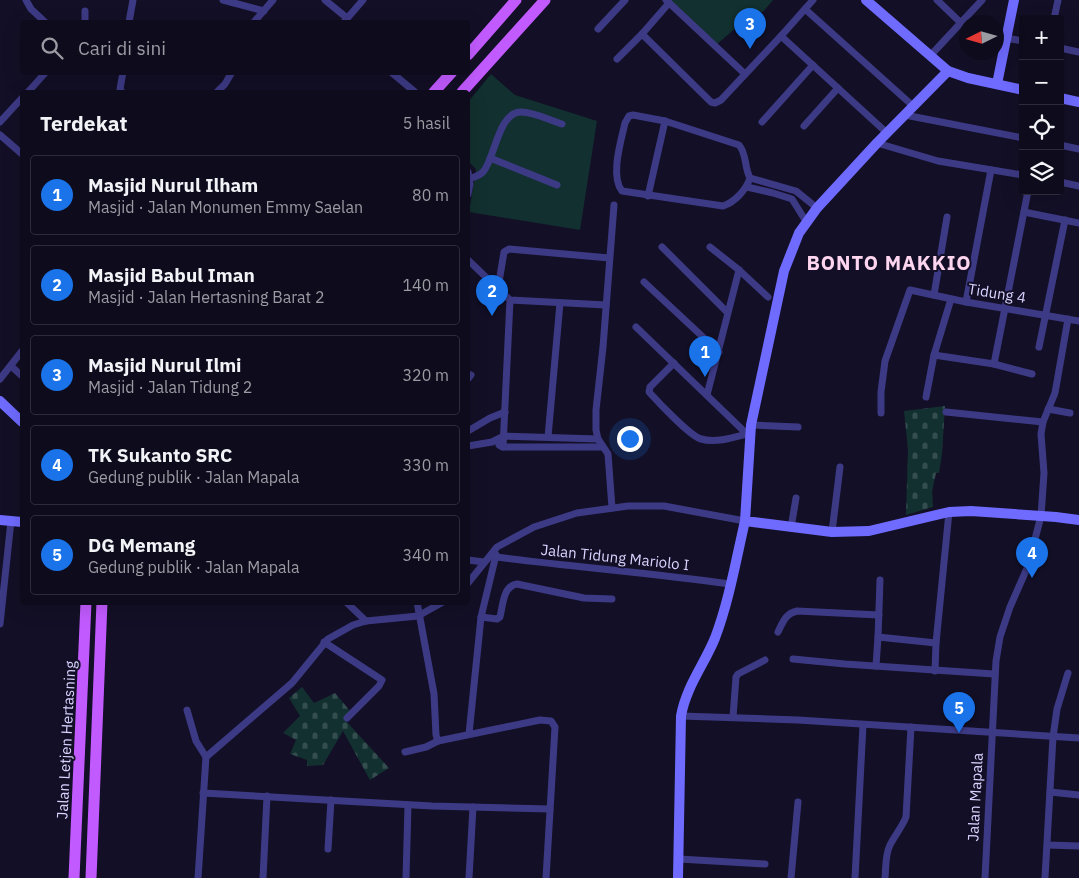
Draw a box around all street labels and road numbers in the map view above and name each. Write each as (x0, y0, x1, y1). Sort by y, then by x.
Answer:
street label: Tidung 4 (967, 279, 1027, 307)
street label: Jalan Tidung Mariolo I (540, 540, 690, 574)
street label: Jalan Letjen Hertasning (52, 660, 80, 820)
street label: Jalan Mapala (963, 752, 987, 842)

